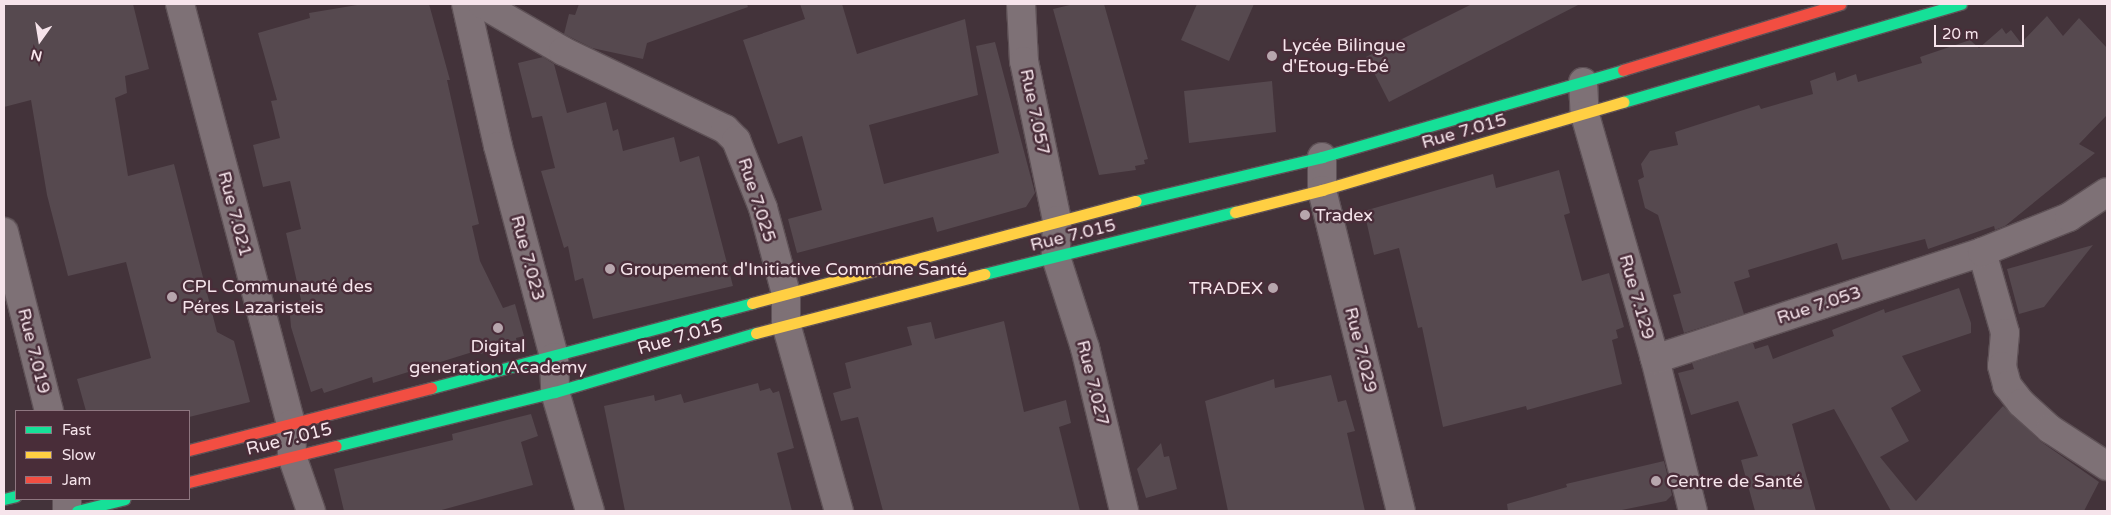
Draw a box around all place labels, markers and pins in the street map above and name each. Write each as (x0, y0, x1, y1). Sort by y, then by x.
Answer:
place label: Lycée Bilingue d'Etoug-Ebé (1282, 35, 1406, 78)
marker: Lycée Bilingue d'Etoug-Ebé (1266, 50, 1278, 62)
place label: Tradex (1315, 204, 1373, 226)
marker: Tradex (1299, 209, 1311, 221)
place label: Groupement d'Initiative Commune Santé (620, 258, 967, 280)
marker: Groupement d'Initiative Commune Santé (604, 263, 616, 275)
place label: CPL Communauté des Péres Lazaristeis (182, 276, 373, 318)
place label: TRADEX (1189, 277, 1263, 299)
marker: TRADEX (1267, 282, 1279, 294)
marker: CPL Communauté des Péres Lazaristeis (166, 291, 178, 303)
marker: Digital generation Academy (492, 322, 504, 334)
place label: Digital generation Academy (409, 336, 587, 378)
place label: Centre de Santé (1666, 470, 1803, 492)
marker: Centre de Santé (1650, 475, 1662, 487)

